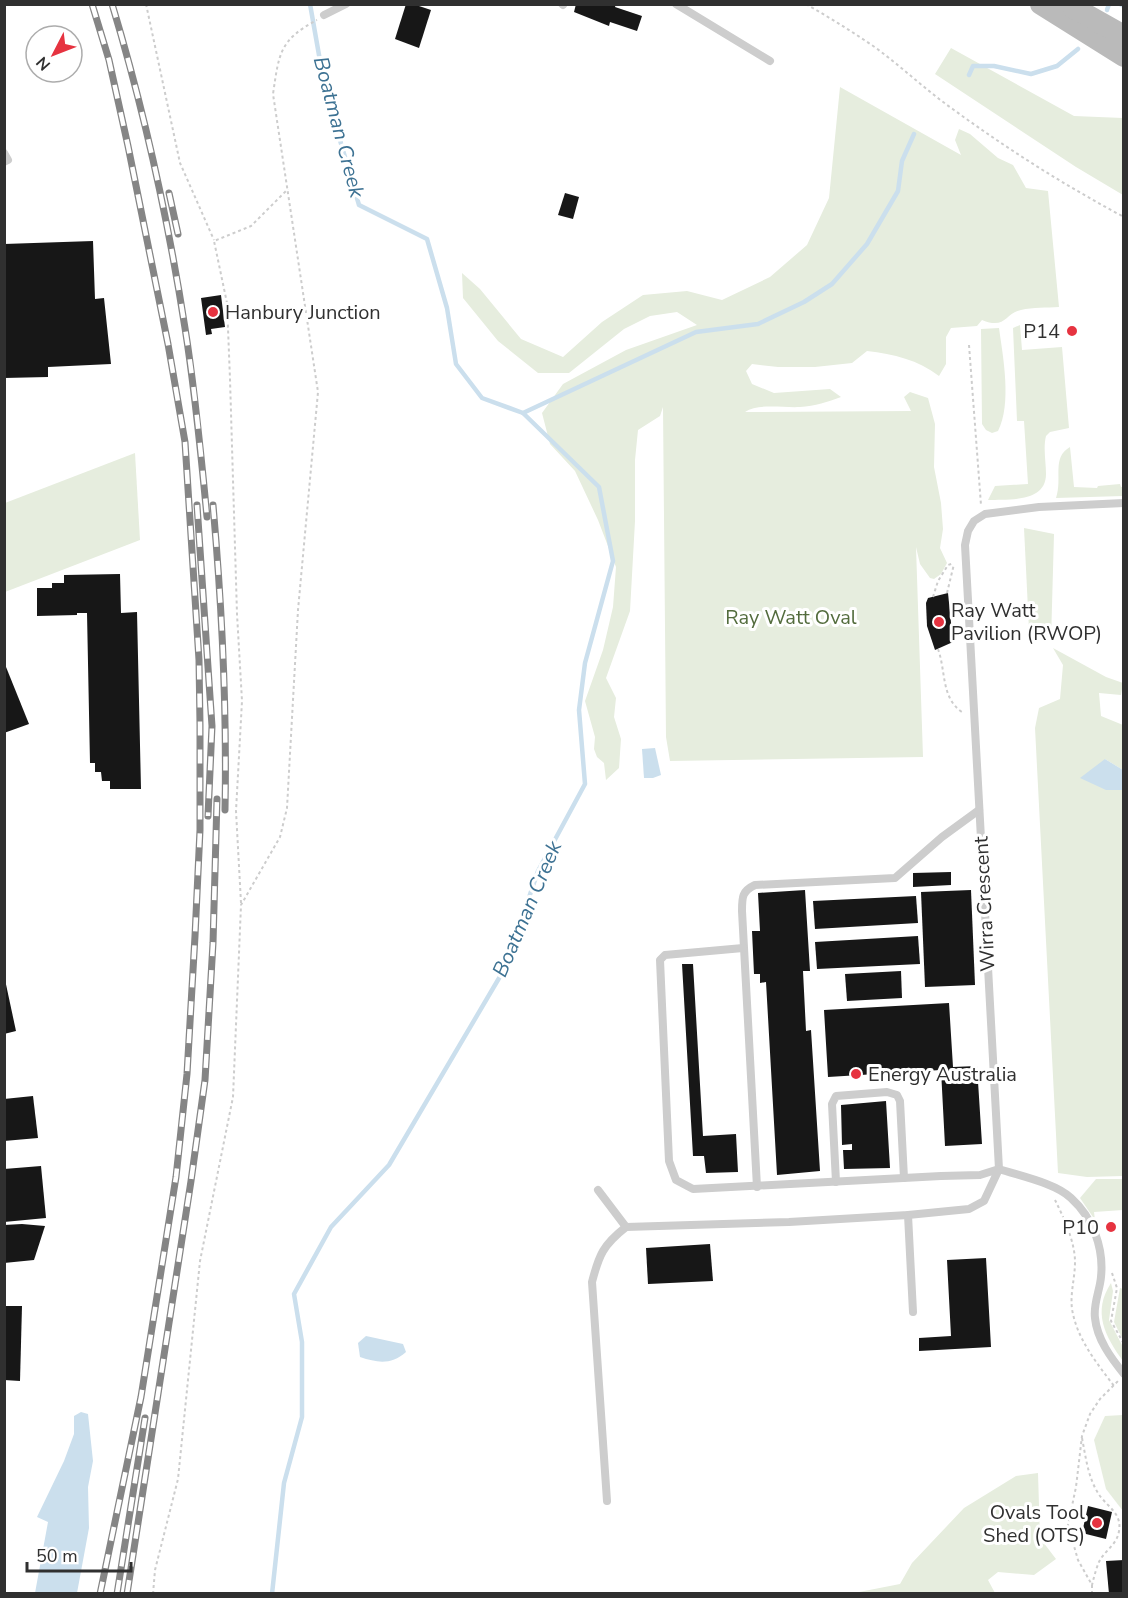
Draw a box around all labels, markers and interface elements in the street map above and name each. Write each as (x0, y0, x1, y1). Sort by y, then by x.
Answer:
north arrow (24, 24, 84, 84)
text: N (31, 52, 56, 75)
water label: Boatman Creek (307, 53, 371, 201)
place label: Hanbury Junction (225, 299, 381, 326)
marker: Hanbury Junction (206, 305, 220, 319)
place label: P14 (1023, 318, 1060, 345)
marker: P14 (1065, 324, 1079, 338)
place label: Ray Watt Pavilion (RWOP) (951, 597, 1102, 647)
park label: Ray Watt Oval (725, 604, 857, 631)
marker: Ray Watt Pavilion (RWOP) (932, 615, 946, 629)
street label: Wirra Crescent (967, 835, 1002, 972)
water label: Boatman Creek (486, 836, 568, 981)
place label: Energy Australia (868, 1061, 1017, 1088)
marker: Energy Australia (849, 1067, 863, 1081)
place label: P10 (1062, 1214, 1099, 1241)
marker: P10 (1104, 1220, 1118, 1234)
place label: Ovals Tool Shed (OTS) (983, 1499, 1085, 1549)
marker: Ovals Tool Shed (OTS) (1090, 1516, 1104, 1530)
scale bar (27, 1535, 130, 1573)
text: 50 m (36, 1544, 78, 1568)

